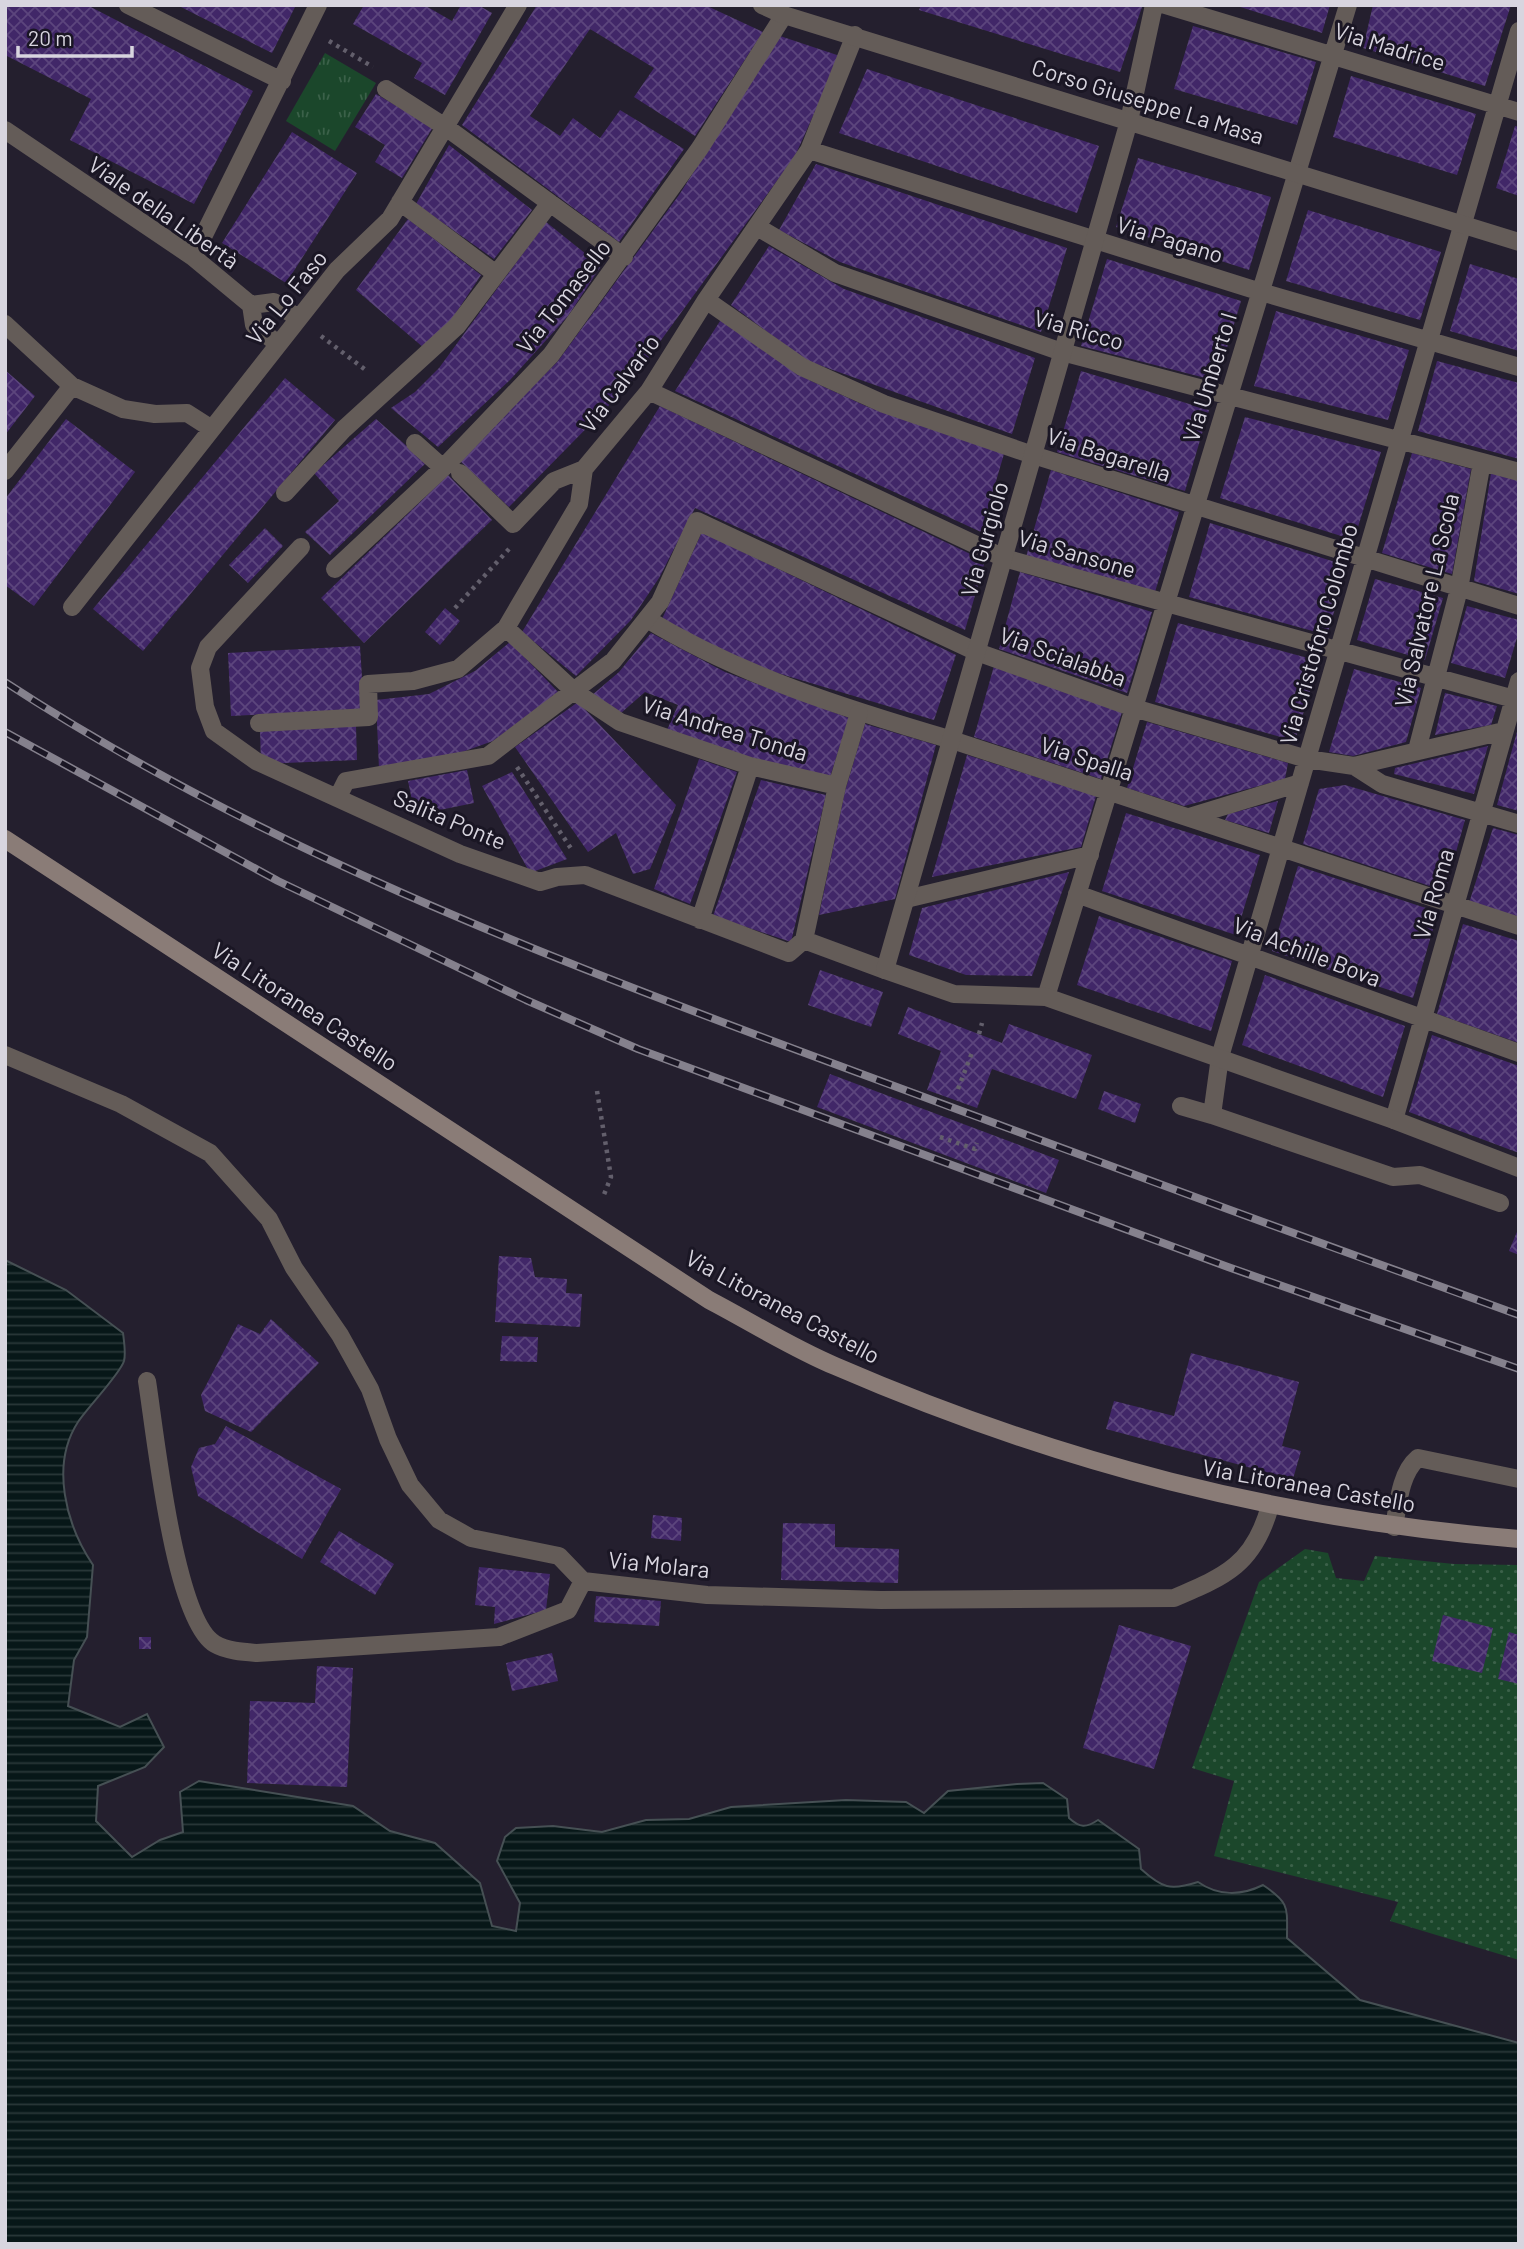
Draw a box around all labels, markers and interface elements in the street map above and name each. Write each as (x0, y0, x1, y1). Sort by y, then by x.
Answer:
scale bar (18, 14, 131, 58)
street label: Via Madrice (1331, 16, 1449, 76)
text: 20 m (28, 25, 73, 50)
street label: Corso Giuseppe La Masa (1029, 52, 1267, 150)
street label: Viale della Libertà (83, 150, 245, 274)
street label: Via Pagano (1113, 210, 1227, 268)
street label: Via Tomasello (510, 233, 616, 359)
street label: Via Lo Faso (239, 244, 333, 350)
street label: Via Ricco (1031, 303, 1127, 355)
street label: Via Umberto I (1176, 309, 1242, 445)
street label: Via Calvario (573, 328, 665, 438)
street label: Via Bagarella (1043, 421, 1175, 487)
street label: Via Gurgiolo (954, 478, 1014, 600)
street label: Via Salvatore La Scola (1388, 490, 1464, 710)
street label: Via Cristoforo Colombo (1273, 520, 1363, 748)
street label: Via Sansone (1015, 523, 1139, 583)
street label: Via Scialabba (996, 620, 1130, 692)
street label: Via Andrea Tonda (639, 689, 811, 767)
street label: Via Spalla (1037, 730, 1137, 786)
street label: Salita Ponte (390, 783, 510, 855)
street label: Via Roma (1407, 845, 1459, 943)
street label: Via Achille Bova (1229, 910, 1385, 992)
street label: Via Litoranea Castello (207, 935, 403, 1077)
street label: Via Litoranea Castello (681, 1243, 885, 1369)
street label: Via Litoranea Castello (1200, 1452, 1418, 1518)
street label: Via Molara (607, 1545, 711, 1583)

